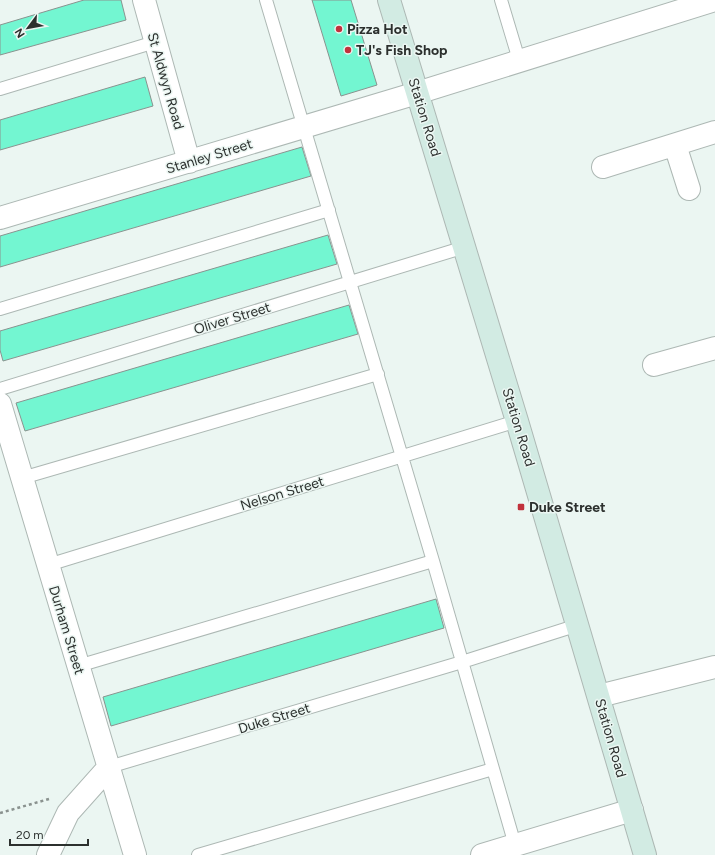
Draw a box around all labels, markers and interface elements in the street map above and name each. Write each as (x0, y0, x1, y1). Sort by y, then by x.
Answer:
north arrow (8, 8, 48, 48)
place label: Pizza Hot (347, 21, 408, 38)
marker: Pizza Hot (334, 24, 344, 34)
text: N (12, 26, 28, 40)
street label: St Aldwyn Road (144, 31, 187, 132)
place label: TJ's Fish Shop (356, 42, 447, 59)
marker: TJ's Fish Shop (343, 45, 353, 55)
street label: Station Road (405, 76, 445, 158)
street label: Stanley Street (164, 135, 254, 178)
street label: Oliver Street (192, 299, 273, 338)
street label: Station Road (499, 386, 539, 468)
street label: Nelson Street (238, 473, 326, 514)
place label: Duke Street (529, 499, 606, 516)
marker: Duke Street (516, 502, 526, 512)
street label: Durham Street (45, 584, 88, 676)
street label: Station Road (591, 697, 630, 779)
street label: Duke Street (236, 699, 312, 737)
scale bar (10, 821, 88, 847)
text: 20 m (16, 828, 44, 842)

